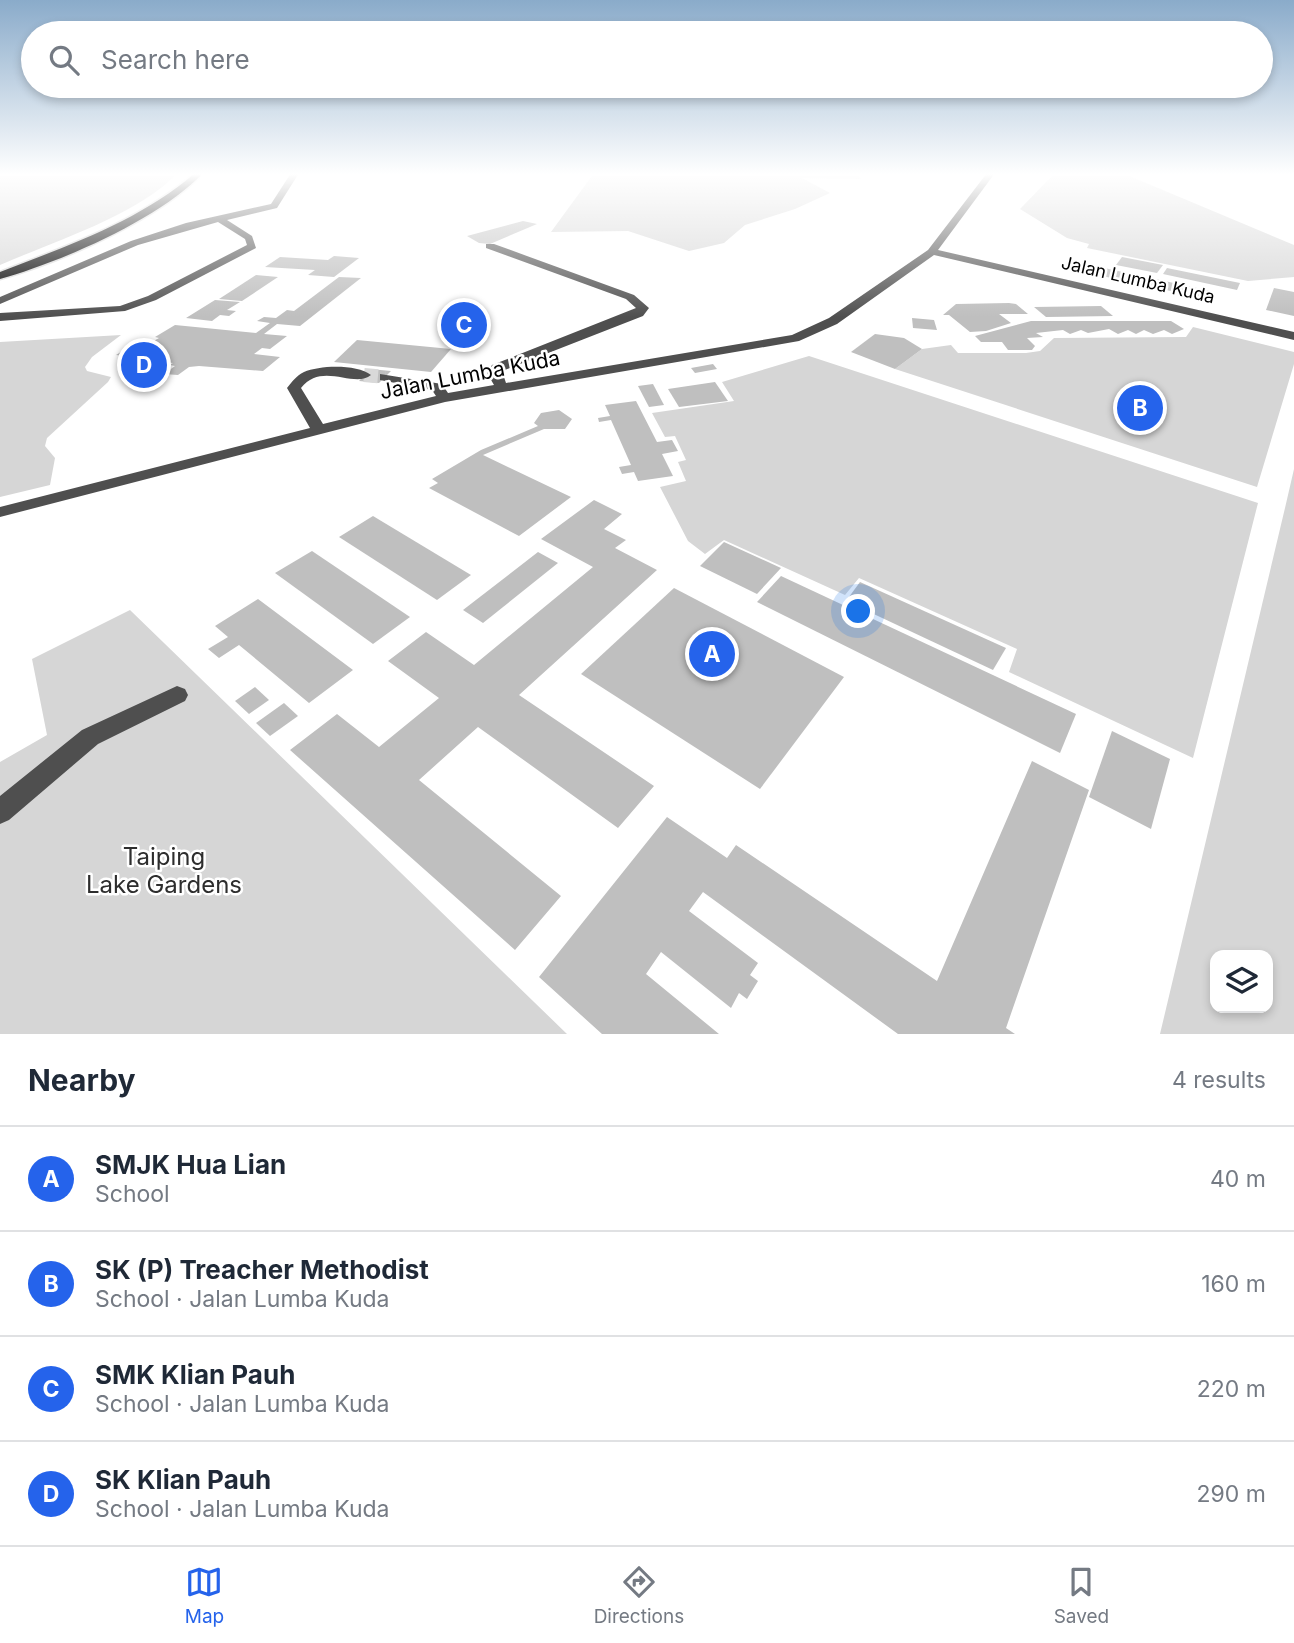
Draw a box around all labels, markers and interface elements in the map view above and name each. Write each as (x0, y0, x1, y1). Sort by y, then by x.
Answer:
search box (21, 21, 1273, 98)
icon: search (45, 41, 83, 79)
text: Search here (101, 44, 250, 75)
street label: Jalan Lumba Kuda (1059, 252, 1217, 307)
pin: C (441, 299, 487, 351)
pin: D (121, 339, 167, 391)
street label: Jalan Lumba Kuda (378, 345, 562, 404)
pin: B (1117, 382, 1163, 434)
your location (841, 594, 875, 628)
pin: A (689, 628, 735, 680)
park label: Taiping Lake Gardens (86, 842, 242, 899)
map controls (1210, 950, 1273, 1013)
button: layers (1210, 950, 1273, 1013)
text: Nearby (28, 1062, 136, 1098)
text: 4 results (1172, 1066, 1266, 1094)
text: SMJK Hua Lian (95, 1149, 286, 1180)
text: A (42, 1165, 60, 1193)
text: 40 m (1210, 1165, 1266, 1193)
text: School (95, 1180, 170, 1208)
text: SK (P) Treacher Methodist (95, 1254, 429, 1285)
text: B (43, 1270, 59, 1298)
text: 160 m (1201, 1270, 1266, 1298)
text: School · Jalan Lumba Kuda (95, 1285, 390, 1313)
text: SMK Klian Pauh (95, 1359, 295, 1390)
text: C (42, 1375, 60, 1403)
text: 220 m (1197, 1375, 1266, 1403)
text: School · Jalan Lumba Kuda (95, 1390, 390, 1418)
text: SK Klian Pauh (95, 1464, 271, 1495)
text: D (43, 1480, 59, 1508)
text: 290 m (1197, 1480, 1266, 1508)
text: School · Jalan Lumba Kuda (95, 1495, 390, 1523)
tab: Map (185, 1563, 224, 1628)
tab: Directions (594, 1563, 684, 1628)
tab: Saved (1054, 1563, 1109, 1628)

